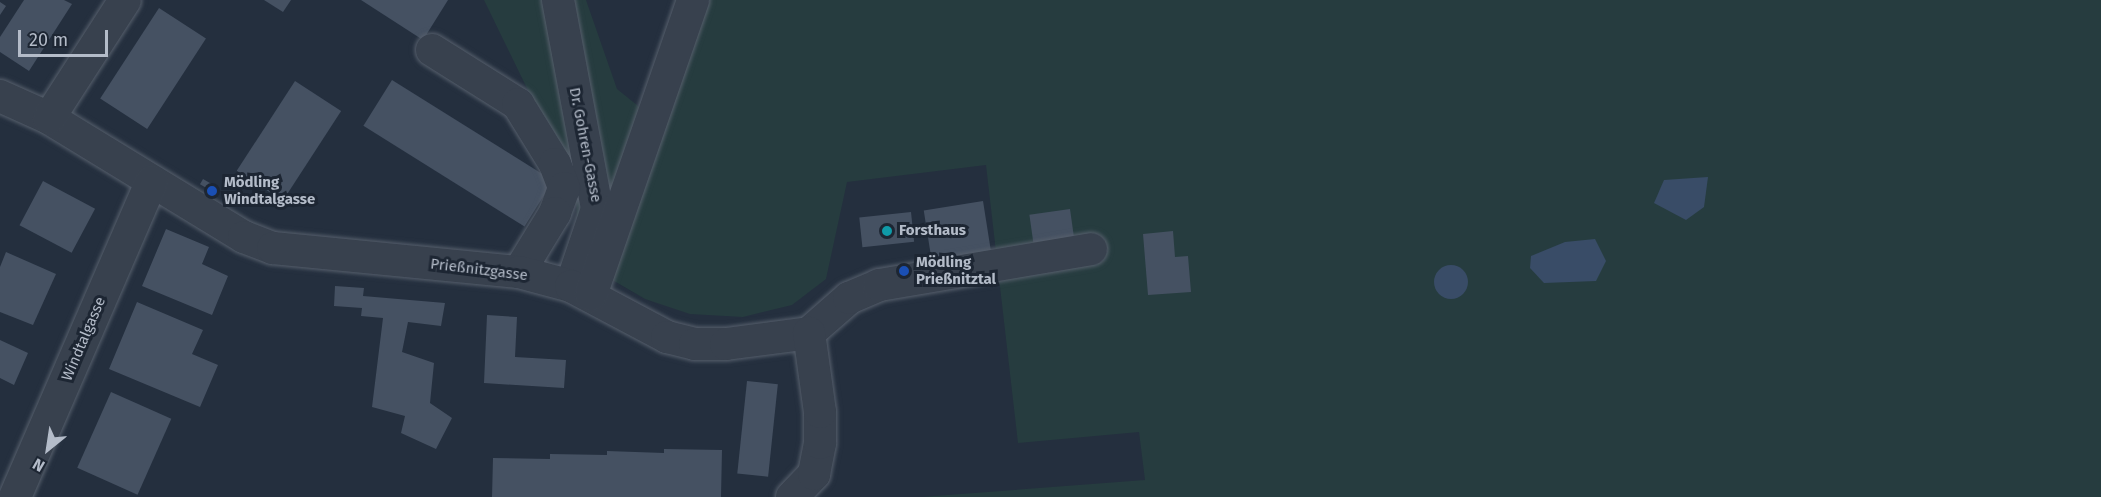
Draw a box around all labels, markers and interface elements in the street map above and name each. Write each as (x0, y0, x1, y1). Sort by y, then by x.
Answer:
scale bar (21, 18, 111, 56)
text: 20 m (29, 29, 68, 51)
street label: Dr. Gohren-Gasse (565, 86, 605, 204)
place label: Mödling Windtalgasse (224, 173, 315, 208)
marker: Mödling Windtalgasse (205, 184, 219, 198)
place label: Forsthaus (899, 222, 966, 240)
marker: Forsthaus (880, 224, 894, 238)
place label: Mödling Prießnitztal (916, 253, 996, 288)
street label: Prießnitzgasse (429, 255, 529, 285)
marker: Mödling Prießnitztal (897, 264, 911, 278)
street label: Windtalgasse (58, 294, 110, 384)
north arrow (18, 419, 78, 479)
text: N (29, 454, 48, 476)

